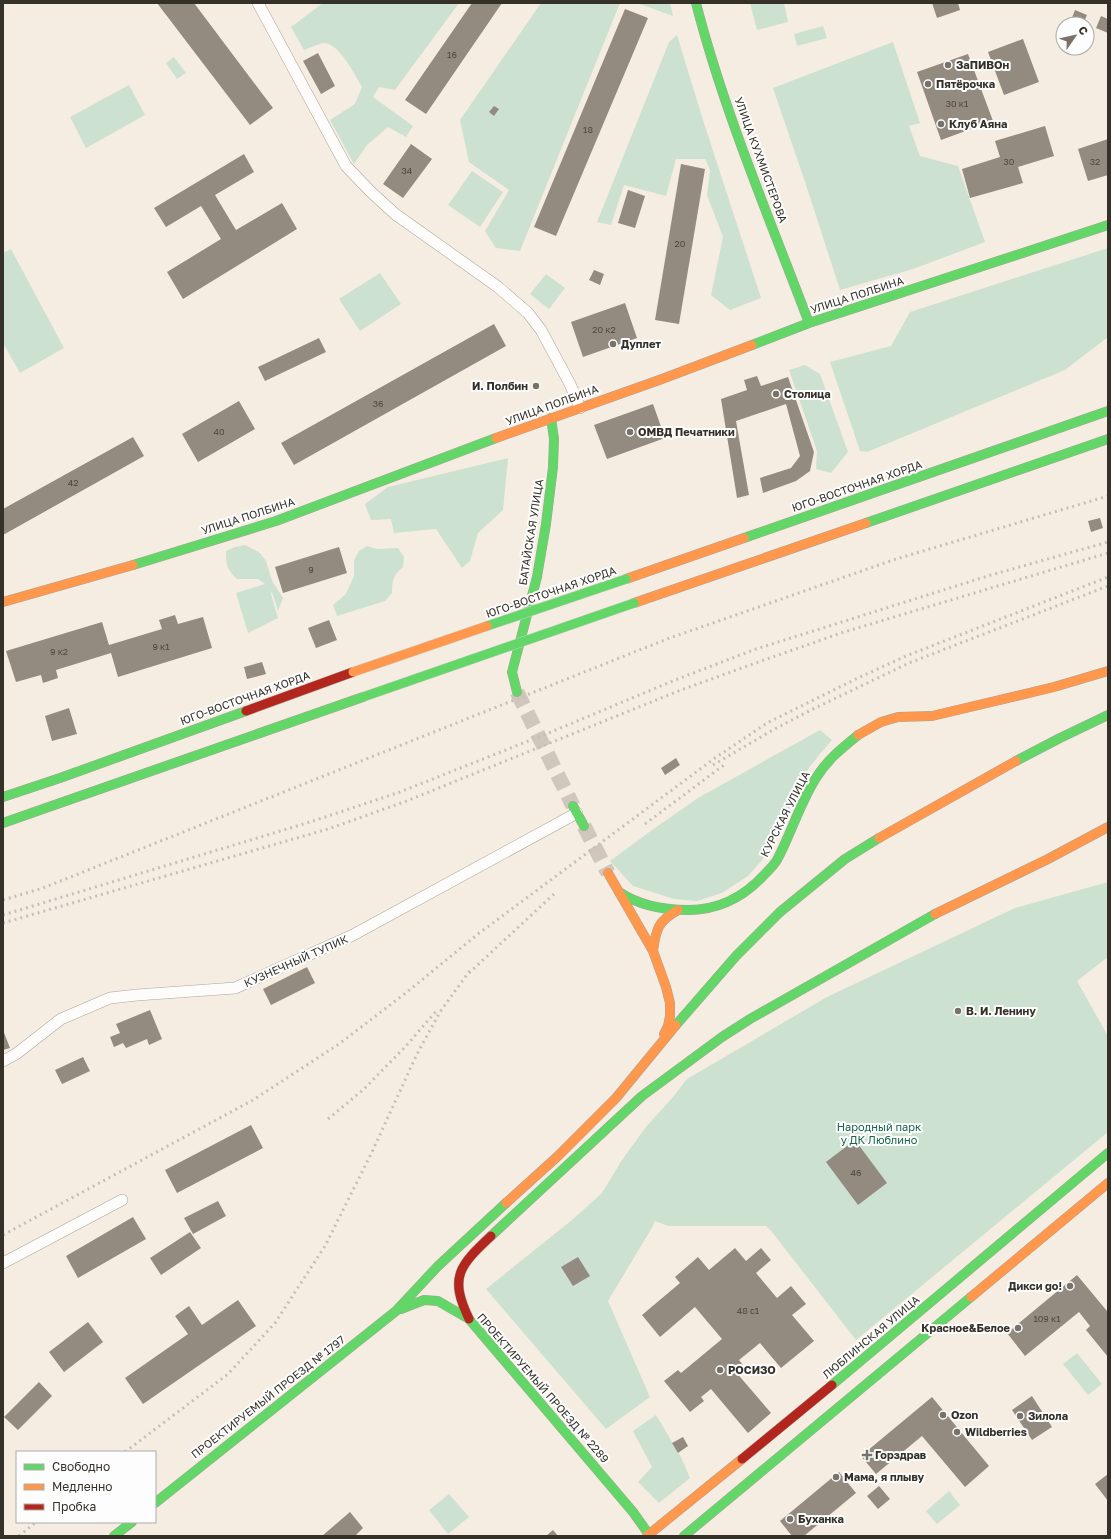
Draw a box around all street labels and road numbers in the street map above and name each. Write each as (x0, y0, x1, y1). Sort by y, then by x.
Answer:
street label: УЛИЦА КУХМИСТЕРОВА (733, 95, 791, 225)
street label: УЛИЦА ПОЛБИНА (808, 273, 906, 316)
street label: УЛИЦА ПОЛБИНА (504, 382, 600, 427)
street label: ЮГО-ВОСТОЧНАЯ ХОРДА (790, 457, 924, 514)
street label: БАТАЙСКАЯ УЛИЦА (516, 477, 545, 586)
street label: УЛИЦА ПОЛБИНА (199, 494, 297, 537)
street label: ЮГО-ВОСТОЧНАЯ ХОРДА (484, 563, 618, 620)
street label: ЮГО-ВОСТОЧНАЯ ХОРДА (178, 668, 312, 727)
street label: КУРСКАЯ УЛИЦА (757, 768, 812, 859)
street label: КУЗНЕЧНЫЙ ТУПИК (242, 932, 350, 989)
street label: ЛЮБЛИНСКАЯ УЛИЦА (820, 1292, 922, 1381)
street label: ПРОЕКТИРУЕМЫЙ ПРОЕЗД № 2289 (475, 1310, 612, 1465)
street label: ПРОЕКТИРУЕМЫЙ ПРОЕЗД № 1797 (188, 1333, 347, 1461)

